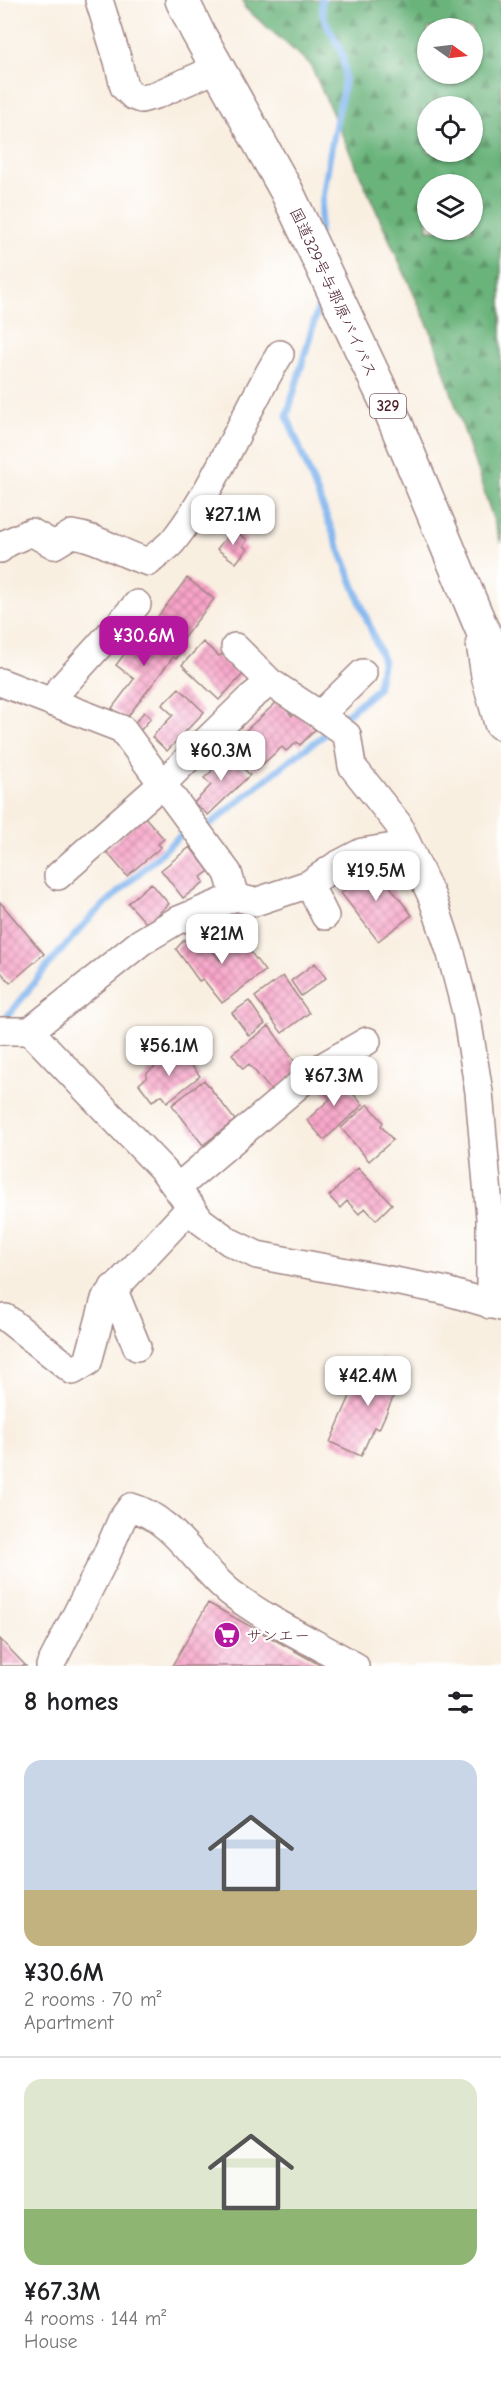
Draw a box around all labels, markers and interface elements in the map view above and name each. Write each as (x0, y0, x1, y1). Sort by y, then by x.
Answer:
north arrow (417, 18, 483, 84)
map controls (417, 18, 483, 240)
button: locate (417, 96, 483, 162)
button: layers (417, 174, 483, 240)
street label: 国道329号与那原バイパス (286, 205, 380, 380)
road number: 329 (370, 394, 406, 418)
pin: ¥27.1M (184, 495, 282, 546)
text: ¥27.1M (205, 503, 261, 526)
pin: ¥30.6M (95, 616, 193, 667)
text: ¥30.6M (113, 624, 175, 647)
pin: ¥60.3M (172, 731, 270, 782)
text: ¥60.3M (190, 739, 252, 762)
pin: ¥19.5M (327, 851, 425, 902)
text: ¥19.5M (347, 859, 405, 882)
pin: ¥21M (186, 914, 258, 965)
text: ¥21M (200, 922, 244, 945)
pin: ¥56.1M (120, 1026, 218, 1077)
text: ¥56.1M (140, 1034, 198, 1057)
pin: ¥67.3M (285, 1056, 383, 1107)
text: ¥67.3M (305, 1064, 363, 1087)
pin: ¥42.4M (319, 1356, 417, 1407)
text: ¥42.4M (339, 1364, 397, 1387)
supermarket icon: サンエー (212, 1620, 242, 1650)
place label: サンエー (246, 1627, 310, 1645)
icon: filters (444, 1686, 477, 1719)
text: 8 homes (24, 1687, 118, 1717)
icon: home (197, 1799, 305, 1907)
text: ¥30.6M (24, 1958, 104, 1988)
text: 2 rooms · 70 m² (24, 1988, 161, 2011)
text: Apartment (24, 2011, 114, 2034)
icon: home (197, 2118, 305, 2226)
text: ¥67.3M (24, 2277, 101, 2307)
text: 4 rooms · 144 m² (24, 2307, 166, 2330)
text: House (24, 2330, 78, 2353)

